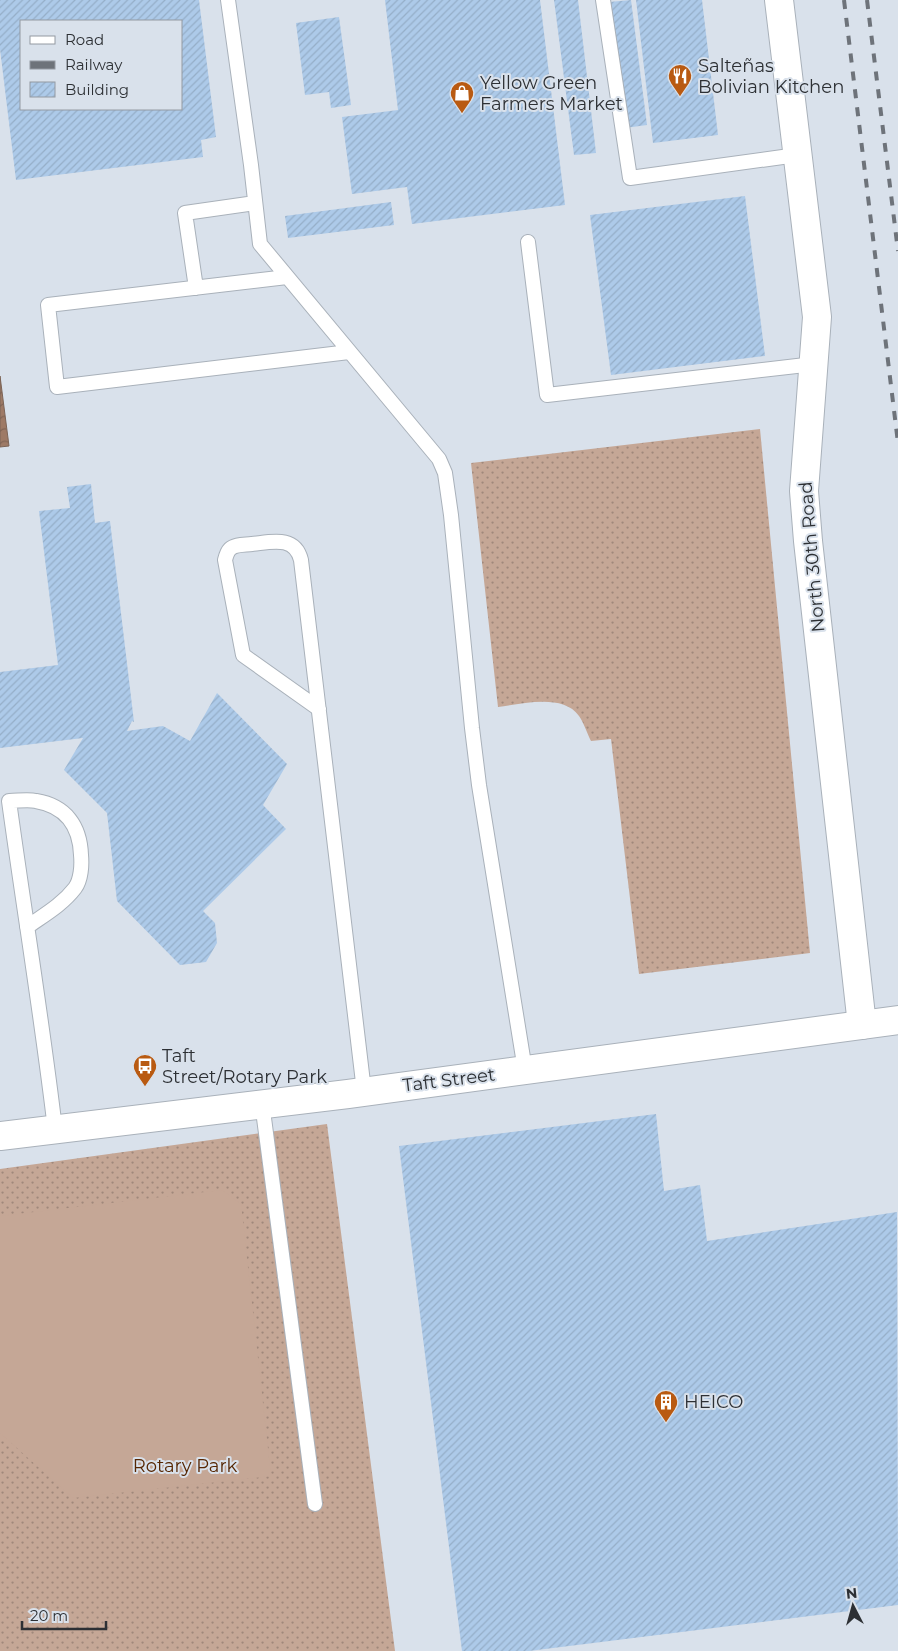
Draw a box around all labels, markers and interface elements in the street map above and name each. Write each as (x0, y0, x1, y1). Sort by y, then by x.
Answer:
legend (20, 20, 182, 110)
text: Road (65, 30, 104, 49)
text: Railway (65, 55, 123, 74)
place label: Salteñas Bolivian Kitchen (698, 55, 844, 98)
restaurant icon: Salteñas Bolivian Kitchen (667, 63, 693, 97)
place label: Yellow Green Farmers Market (480, 72, 623, 115)
text: Building (65, 80, 129, 99)
shop icon: Yellow Green Farmers Market (449, 80, 475, 114)
street label: North 30th Road (794, 481, 830, 633)
place label: Taft Street/Rotary Park (162, 1045, 327, 1088)
bus stop icon: Taft Street/Rotary Park (132, 1053, 158, 1087)
street label: Taft Street (402, 1063, 496, 1097)
building icon: HEICO (653, 1389, 679, 1423)
place label: HEICO (684, 1391, 743, 1413)
park label: Rotary Park (133, 1455, 238, 1477)
north arrow (828, 1581, 878, 1631)
text: N (845, 1584, 858, 1603)
scale bar (22, 1598, 106, 1630)
text: 20 m (30, 1606, 68, 1625)

